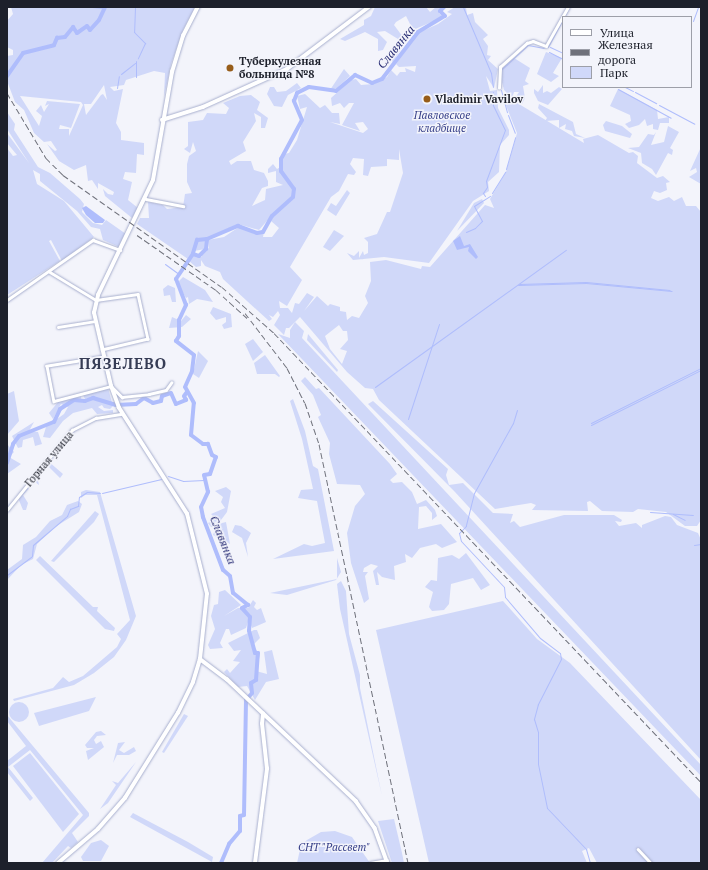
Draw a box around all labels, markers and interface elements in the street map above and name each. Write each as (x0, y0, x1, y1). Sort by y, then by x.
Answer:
legend (562, 16, 692, 88)
water label: Славянка (374, 23, 418, 71)
text: Улица (600, 25, 634, 40)
text: Железная дорога (598, 37, 653, 67)
place label: Туберкулезная больница №8 (239, 55, 321, 81)
marker: Туберкулезная больница №8 (224, 62, 236, 74)
text: Парк (600, 65, 628, 80)
place label: Vladimir Vavilov (435, 92, 523, 106)
marker: Vladimir Vavilov (422, 94, 432, 104)
park label: Павловское кладбище (414, 109, 470, 135)
district label: ПЯЗЕЛЕВО (79, 355, 167, 373)
street label: Горная улица (22, 429, 76, 489)
water label: Славянка (207, 514, 239, 566)
park label: СНТ "Рассвет" (298, 840, 370, 854)

